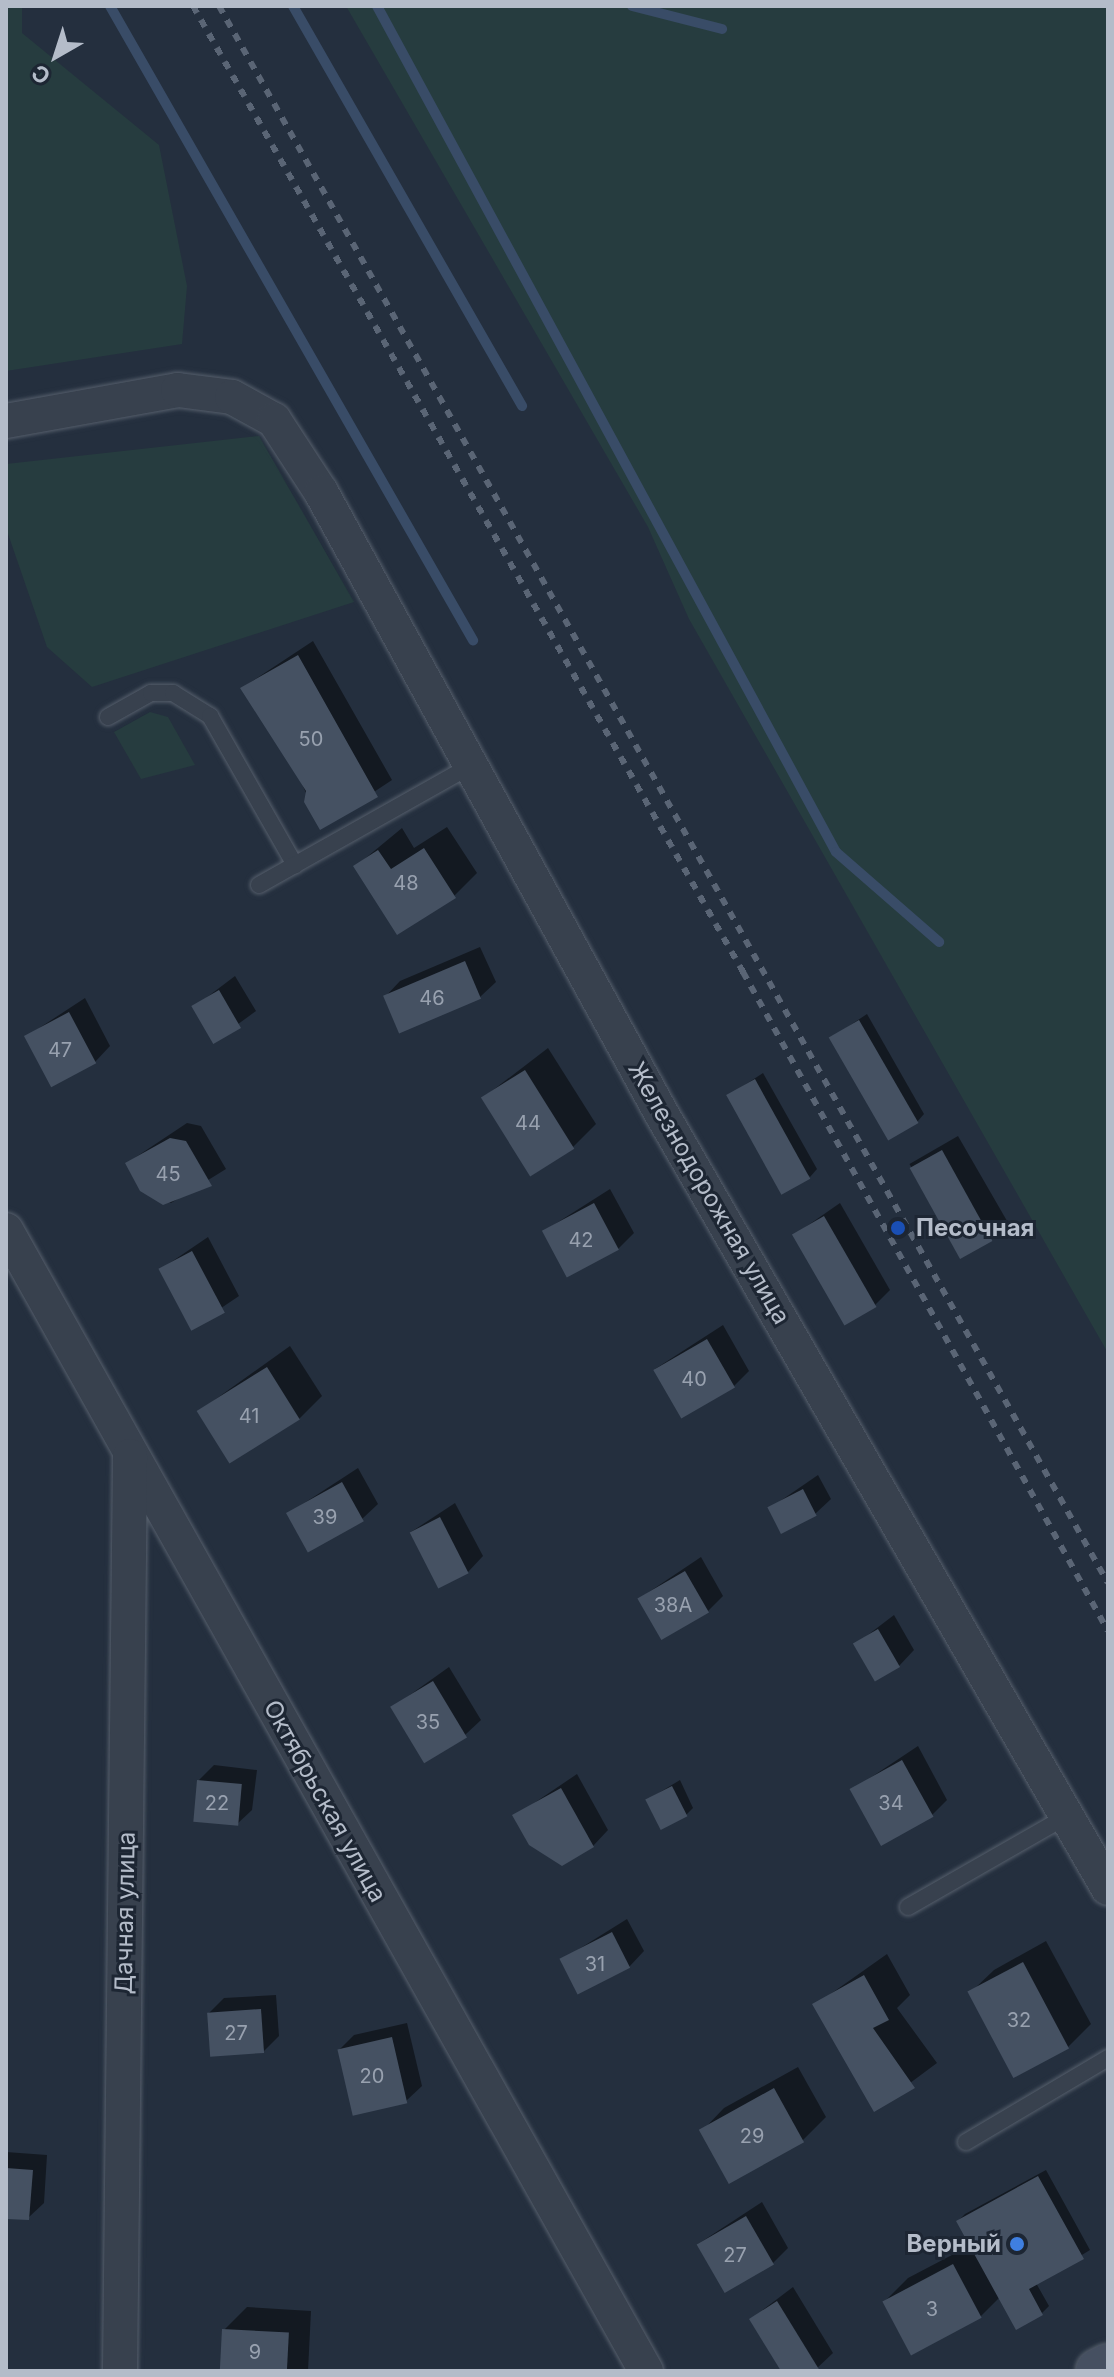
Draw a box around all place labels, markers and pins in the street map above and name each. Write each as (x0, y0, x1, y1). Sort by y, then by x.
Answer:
place label: Песочная (916, 1214, 1034, 1242)
marker: Песочная (887, 1217, 909, 1239)
place label: Верный (906, 2230, 1001, 2258)
marker: Верный (1008, 2235, 1026, 2253)

